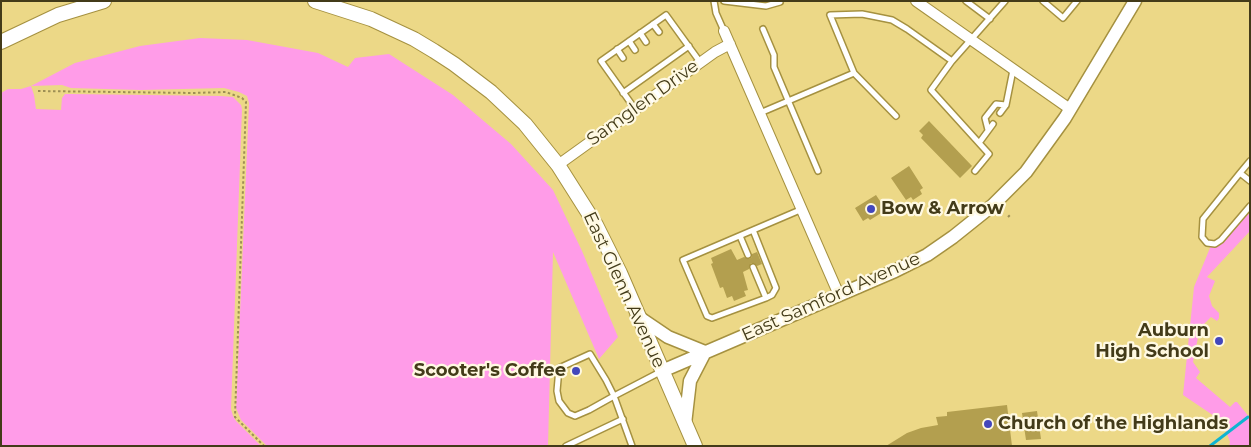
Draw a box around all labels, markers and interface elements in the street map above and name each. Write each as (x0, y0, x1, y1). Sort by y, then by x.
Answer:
street label: Samglen Drive (583, 55, 703, 151)
place label: Bow & Arrow (881, 198, 1004, 220)
marker: Bow & Arrow (865, 203, 877, 215)
street label: East Glenn Avenue (578, 208, 670, 372)
street label: East Samford Avenue (738, 248, 924, 346)
place label: Auburn High School (1095, 320, 1209, 362)
marker: Auburn High School (1213, 335, 1225, 347)
place label: Scooter's Coffee (414, 360, 566, 382)
marker: Scooter's Coffee (570, 365, 582, 377)
place label: Church of the Highlands (998, 413, 1228, 435)
marker: Church of the Highlands (982, 418, 994, 430)

